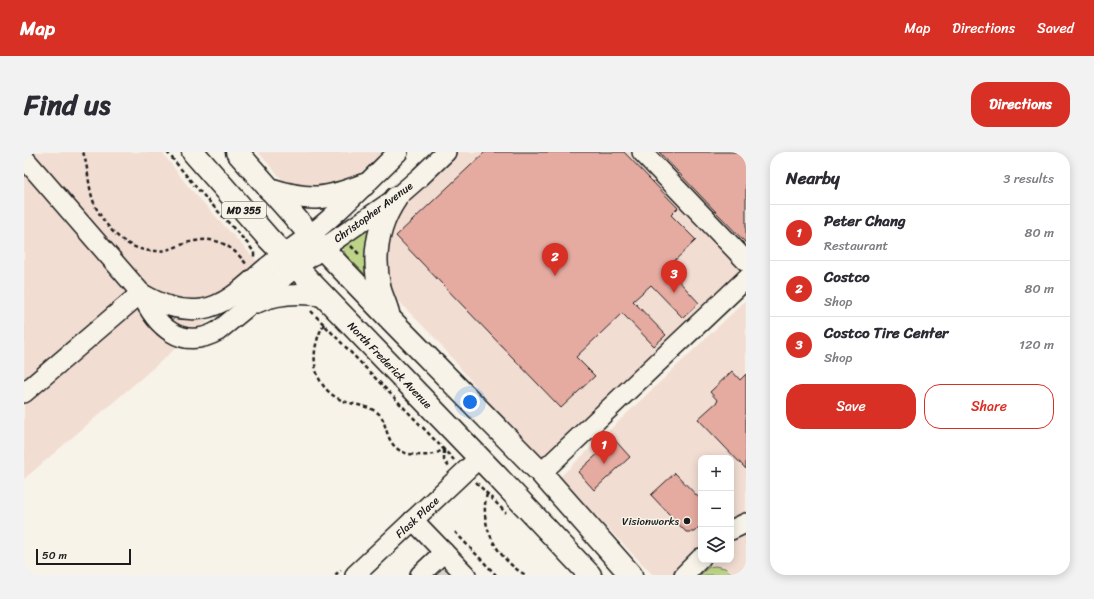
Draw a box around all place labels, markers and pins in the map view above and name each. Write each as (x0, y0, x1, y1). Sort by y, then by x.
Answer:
pin: 2 (542, 243, 568, 276)
pin: 3 (661, 260, 687, 293)
pin: 1 (591, 431, 617, 464)
place label: Visionworks (622, 512, 679, 531)
marker: Visionworks (682, 516, 692, 526)

